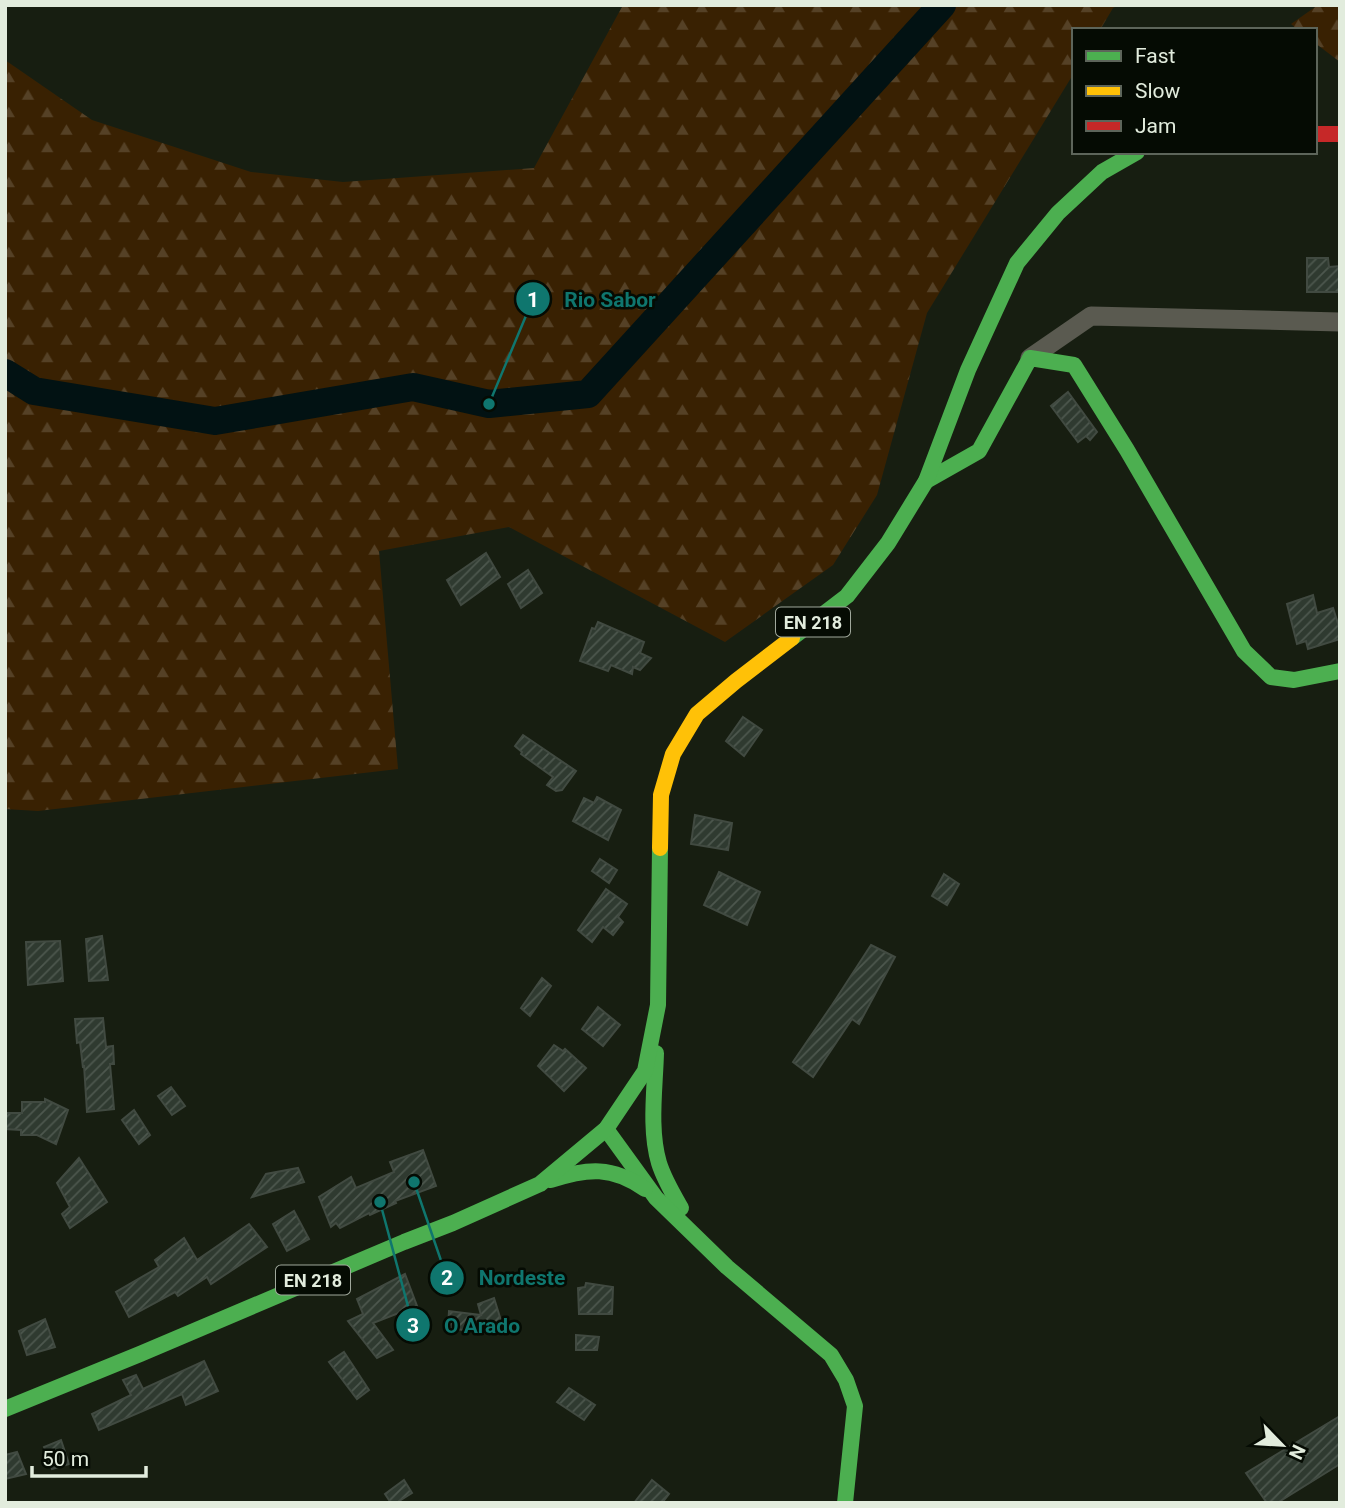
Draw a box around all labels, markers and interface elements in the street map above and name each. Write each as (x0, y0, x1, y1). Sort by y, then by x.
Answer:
legend (1072, 28, 1317, 154)
text: Fast (1135, 44, 1176, 68)
text: Slow (1135, 79, 1181, 103)
text: Jam (1135, 114, 1176, 138)
callout: Rio Sabor (515, 278, 670, 320)
text: 1 (527, 288, 539, 312)
text: Rio Sabor (564, 288, 656, 312)
road number: EN 218 (776, 608, 850, 636)
callout: Nordeste (429, 1257, 579, 1299)
road number: EN 218 (276, 1266, 350, 1294)
text: 2 (441, 1266, 453, 1290)
text: Nordeste (479, 1266, 565, 1290)
callout: O Arado (395, 1304, 534, 1346)
text: 3 (407, 1314, 419, 1338)
text: O Arado (444, 1314, 520, 1338)
north arrow (1247, 1410, 1317, 1480)
scale bar (32, 1434, 145, 1478)
text: N (1284, 1441, 1310, 1463)
text: 50 m (42, 1447, 89, 1471)

